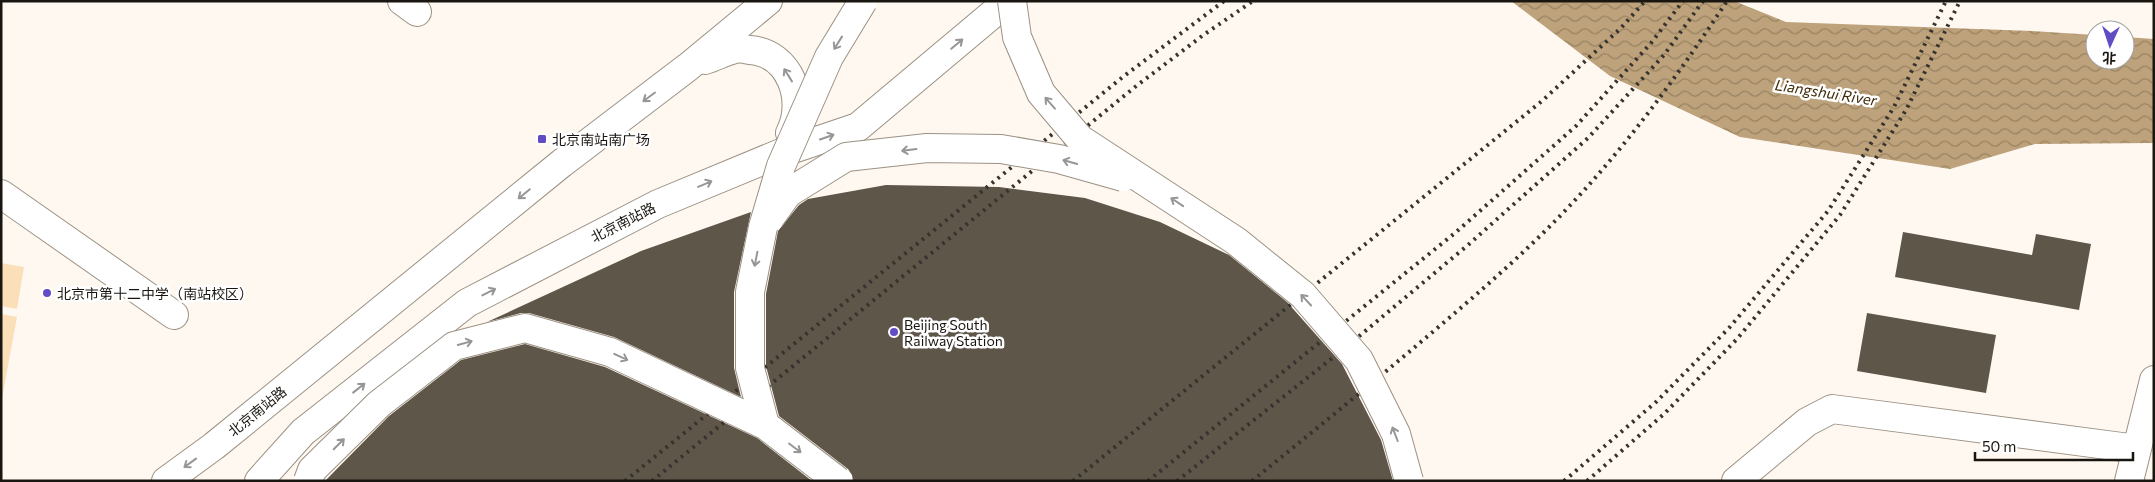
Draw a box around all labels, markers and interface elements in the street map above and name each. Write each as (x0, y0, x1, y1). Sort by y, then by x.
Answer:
north arrow (2085, 20, 2135, 70)
one-way arrow (832, 35, 842, 49)
one-way arrow (951, 38, 964, 49)
text: 北 (2102, 50, 2117, 67)
one-way arrow (783, 68, 793, 82)
water label: Liangshui River (1774, 75, 1879, 109)
one-way arrow (642, 92, 656, 102)
one-way arrow (1044, 97, 1055, 110)
place label: 北京南站南广场 (552, 131, 650, 148)
one-way arrow (819, 132, 834, 141)
marker: 北京南站南广场 (536, 133, 548, 145)
one-way arrow (902, 145, 918, 155)
one-way arrow (1063, 157, 1079, 166)
one-way arrow (697, 179, 712, 189)
one-way arrow (518, 188, 531, 199)
one-way arrow (1170, 197, 1184, 207)
street label: 北京南站路 (588, 199, 658, 245)
one-way arrow (751, 251, 761, 267)
place label: 北京市第十二中学（南站校区） (57, 285, 253, 302)
marker: 北京市第十二中学（南站校区） (41, 287, 53, 299)
one-way arrow (481, 287, 496, 296)
one-way arrow (1300, 293, 1312, 306)
place label: Beijing South Railway Station (904, 316, 1003, 349)
marker: Beijing South Railway Station (888, 326, 900, 338)
one-way arrow (456, 338, 472, 347)
one-way arrow (613, 353, 628, 362)
street label: 北京南站路 (224, 382, 290, 440)
one-way arrow (352, 383, 365, 394)
one-way arrow (1390, 427, 1399, 442)
scale bar (1975, 430, 2132, 462)
text: 50 m (1982, 437, 2016, 455)
one-way arrow (333, 438, 345, 450)
one-way arrow (788, 443, 802, 453)
one-way arrow (183, 458, 197, 468)

